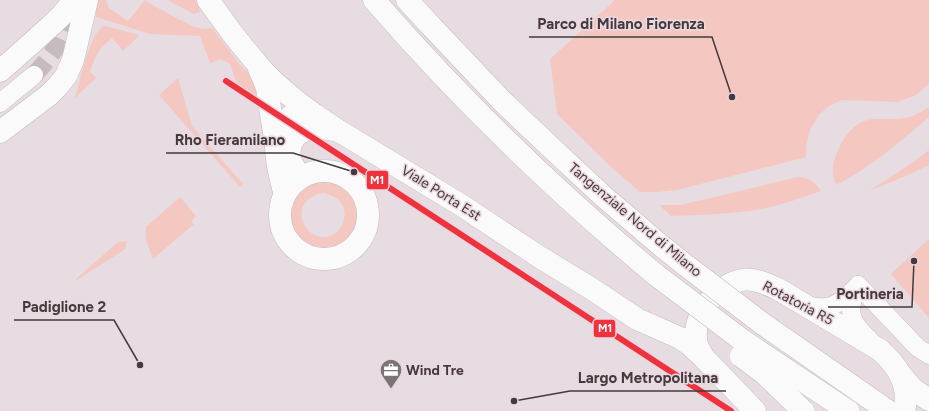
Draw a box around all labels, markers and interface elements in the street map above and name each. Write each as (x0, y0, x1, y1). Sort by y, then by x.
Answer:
callout: Parco di Milano Fiorenza (529, 10, 712, 37)
text: Parco di Milano Fiorenza (537, 15, 705, 33)
callout: Rho Fieramilano (166, 126, 293, 153)
text: Rho Fieramilano (175, 131, 286, 149)
street label: Tangenziale Nord di Milano (565, 159, 705, 281)
street label: Viale Porta Est (398, 162, 484, 224)
line badge: M1 (366, 170, 389, 190)
text: M1 (370, 174, 384, 187)
street label: Rotatoria R5 (760, 277, 836, 329)
callout: Portineria (828, 280, 912, 307)
text: Portineria (836, 285, 904, 303)
callout: Padiglione 2 (14, 293, 114, 320)
text: Padiglione 2 (22, 298, 106, 316)
line badge: M1 (593, 319, 616, 338)
text: M1 (598, 322, 612, 335)
office icon: Wind Tre (378, 357, 404, 390)
place label: Wind Tre (406, 362, 464, 379)
callout: Largo Metropolitana (570, 364, 726, 391)
text: Largo Metropolitana (578, 369, 718, 387)

